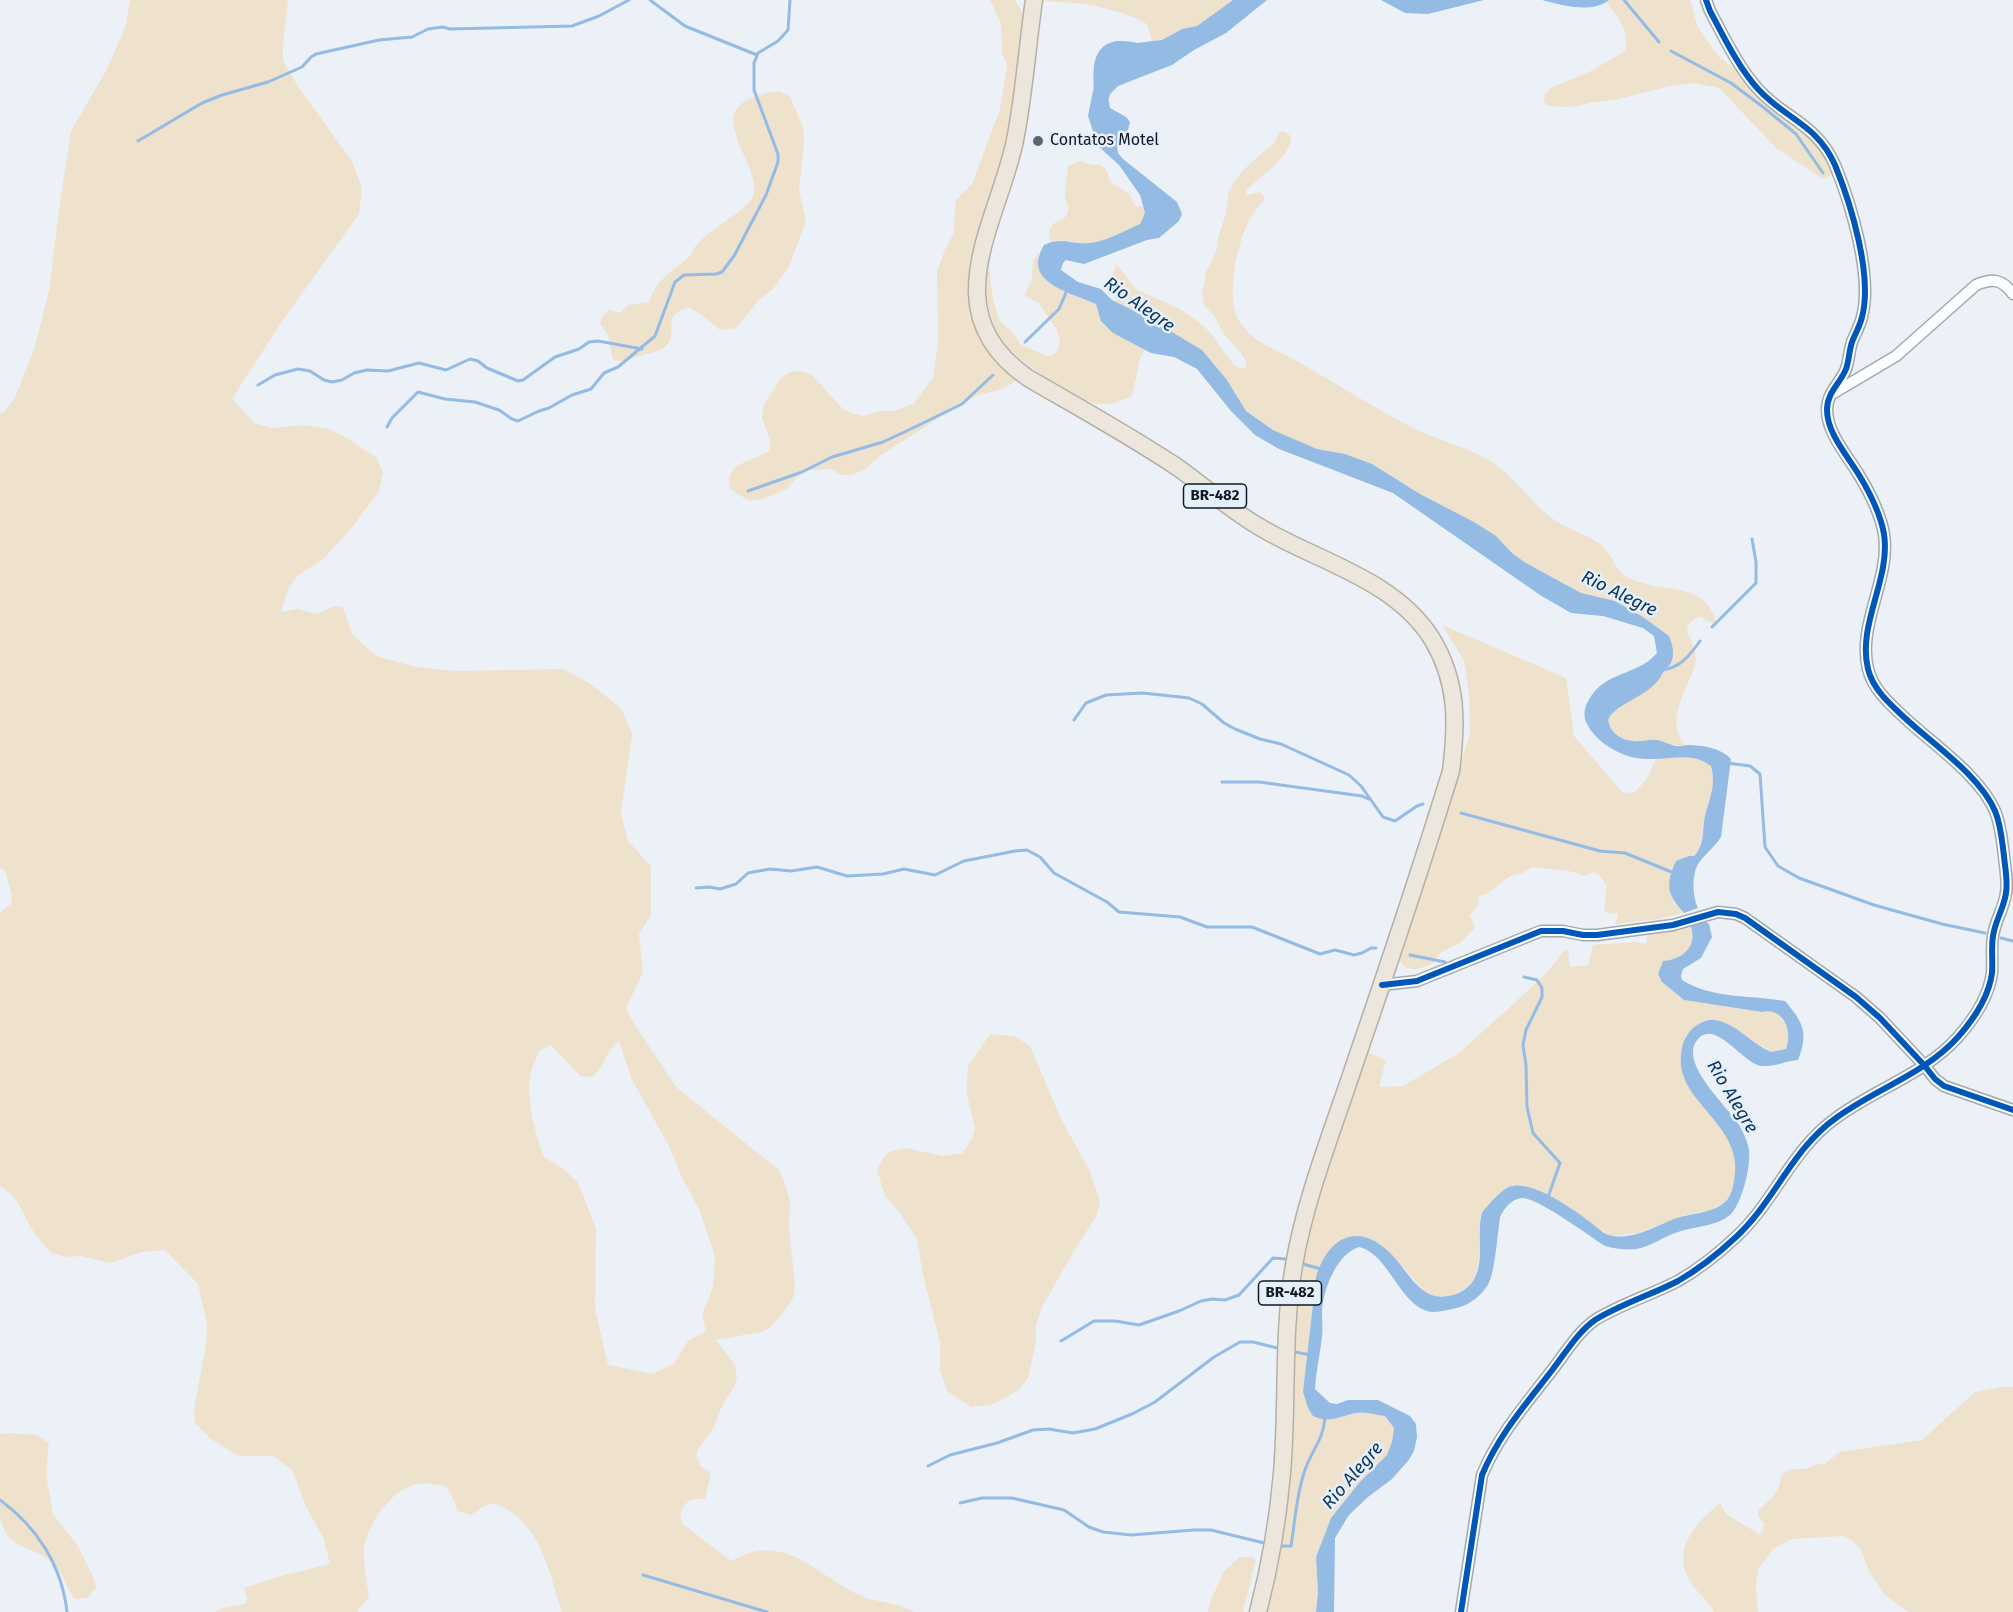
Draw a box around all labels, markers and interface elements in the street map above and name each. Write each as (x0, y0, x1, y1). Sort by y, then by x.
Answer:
place label: Contatos Motel (1050, 131, 1159, 151)
marker: Contatos Motel (1031, 134, 1045, 148)
water label: Rio Alegre (1099, 273, 1179, 337)
road number: BR-482 (1184, 484, 1246, 508)
water label: Rio Alegre (1578, 566, 1660, 622)
water label: Rio Alegre (1702, 1057, 1762, 1137)
road number: BR-482 (1258, 1281, 1322, 1305)
water label: Rio Alegre (1318, 1438, 1388, 1514)

